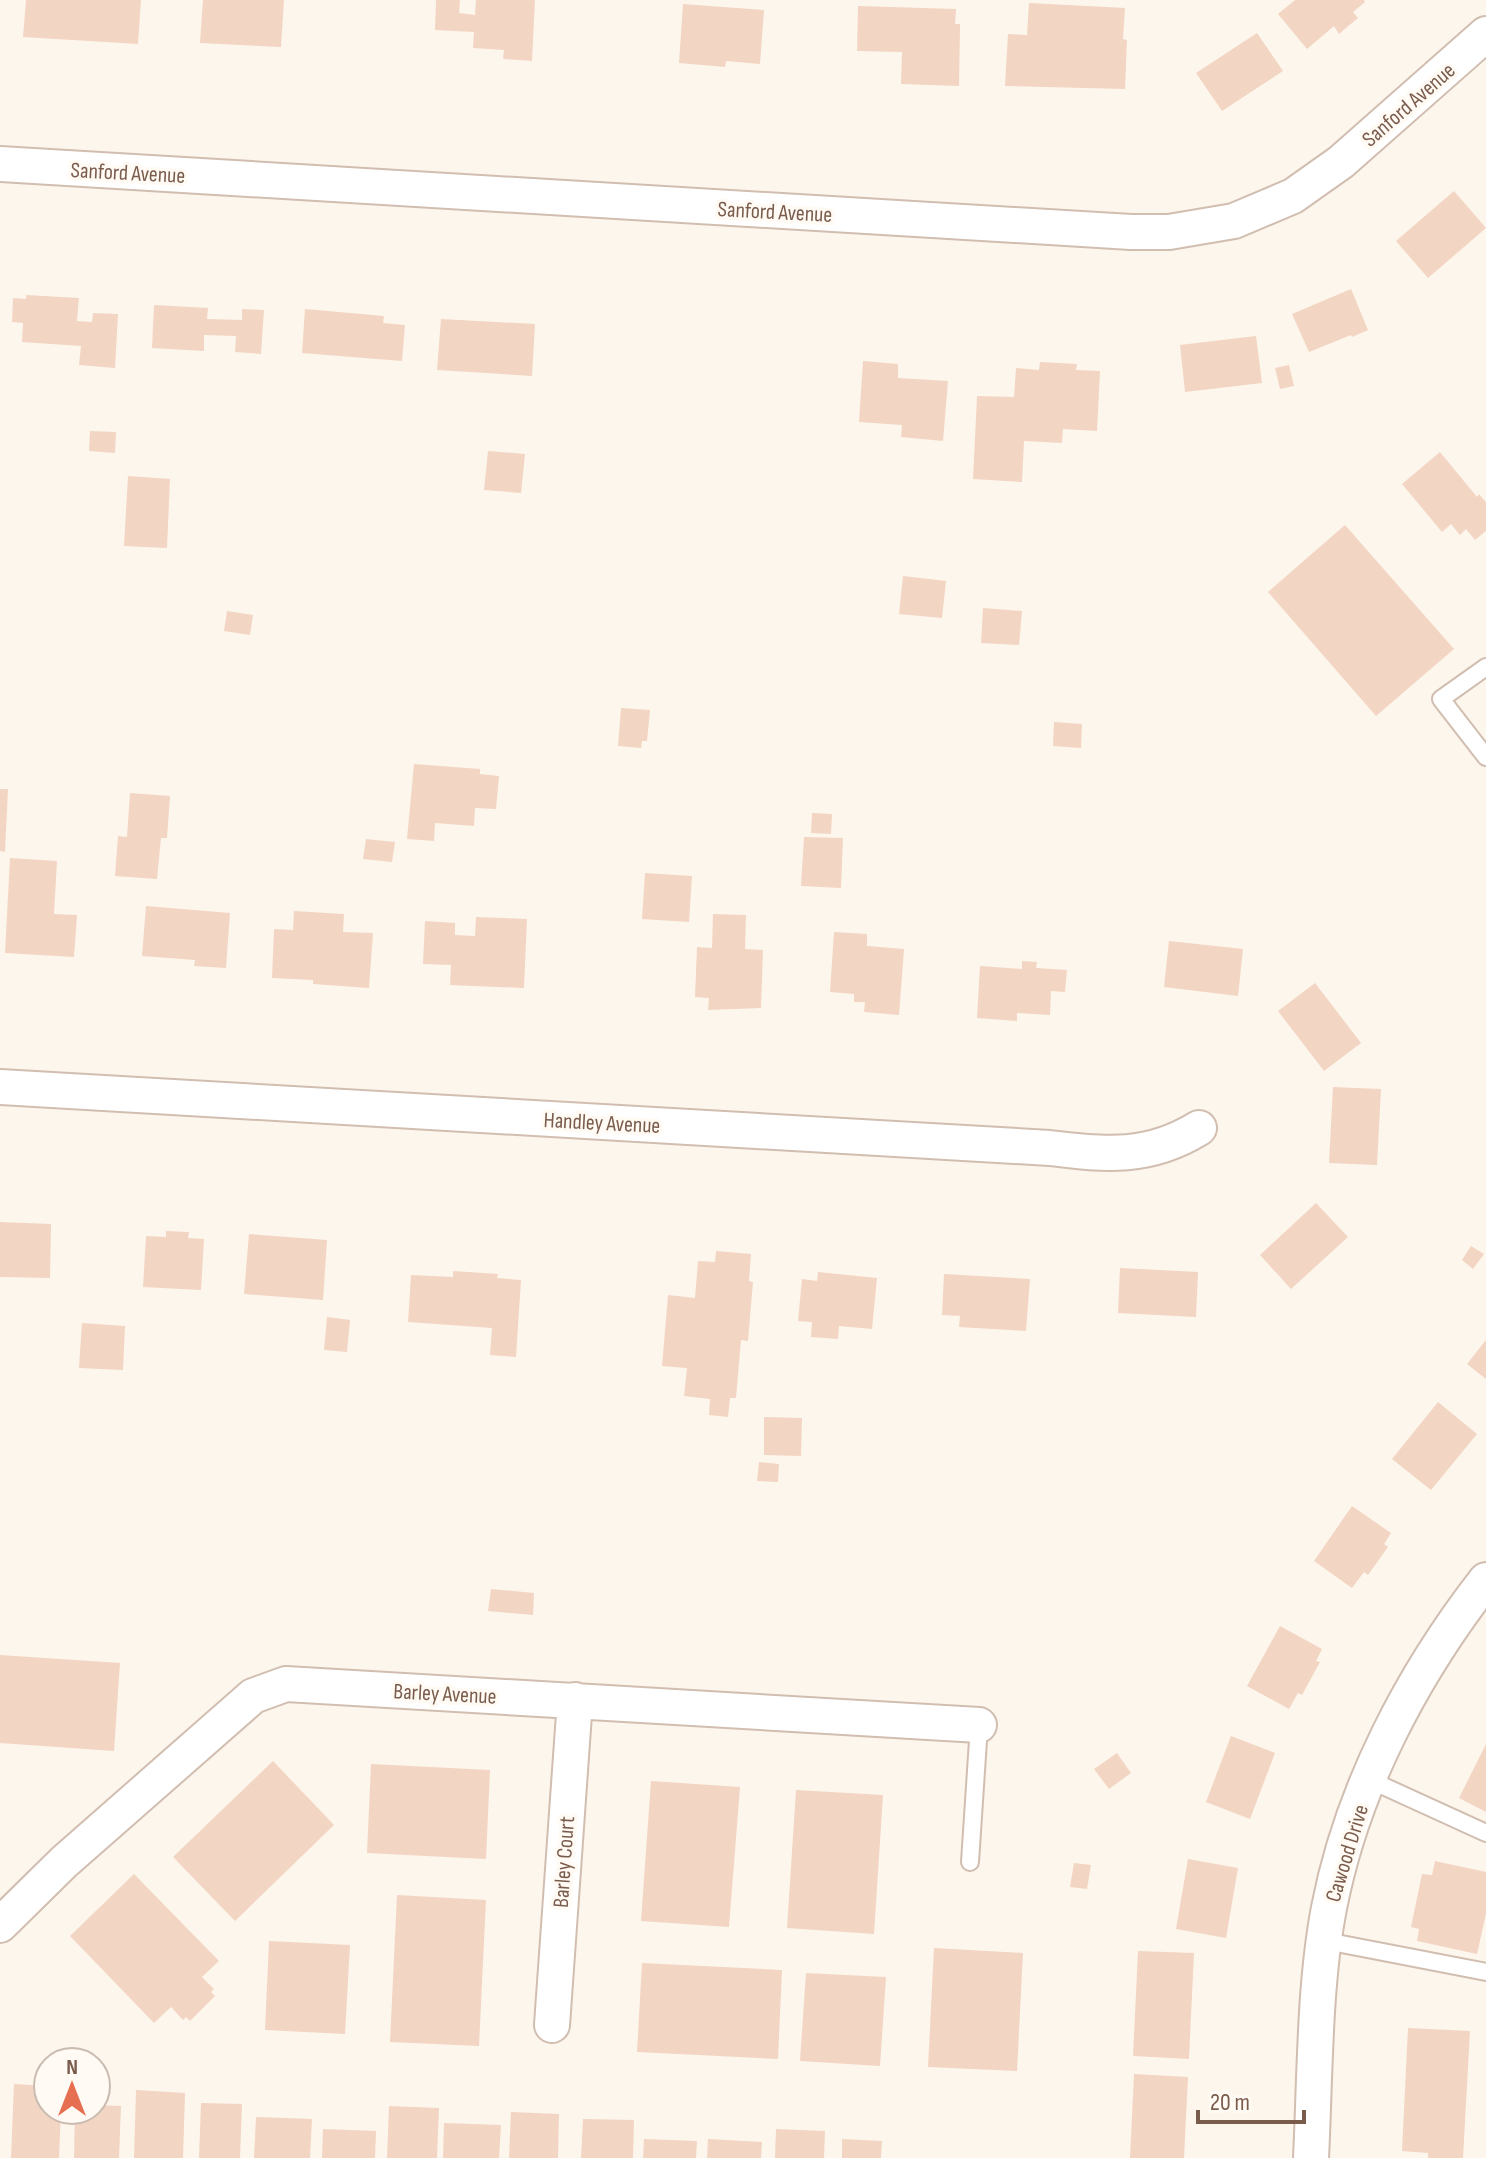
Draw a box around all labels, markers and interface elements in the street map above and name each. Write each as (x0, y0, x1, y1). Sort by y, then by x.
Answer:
street label: Sanford Avenue (1357, 57, 1461, 153)
street label: Sanford Avenue (70, 157, 186, 190)
street label: Sanford Avenue (717, 196, 833, 229)
street label: Handley Avenue (543, 1107, 661, 1140)
street label: Barley Avenue (393, 1678, 497, 1711)
street label: Cawood Drive (1320, 1802, 1375, 1905)
street label: Barley Court (548, 1815, 581, 1909)
north arrow (32, 2046, 112, 2126)
text: N (66, 2054, 78, 2081)
scale bar (1198, 2074, 1304, 2124)
text: 20 m (1210, 2088, 1250, 2117)

